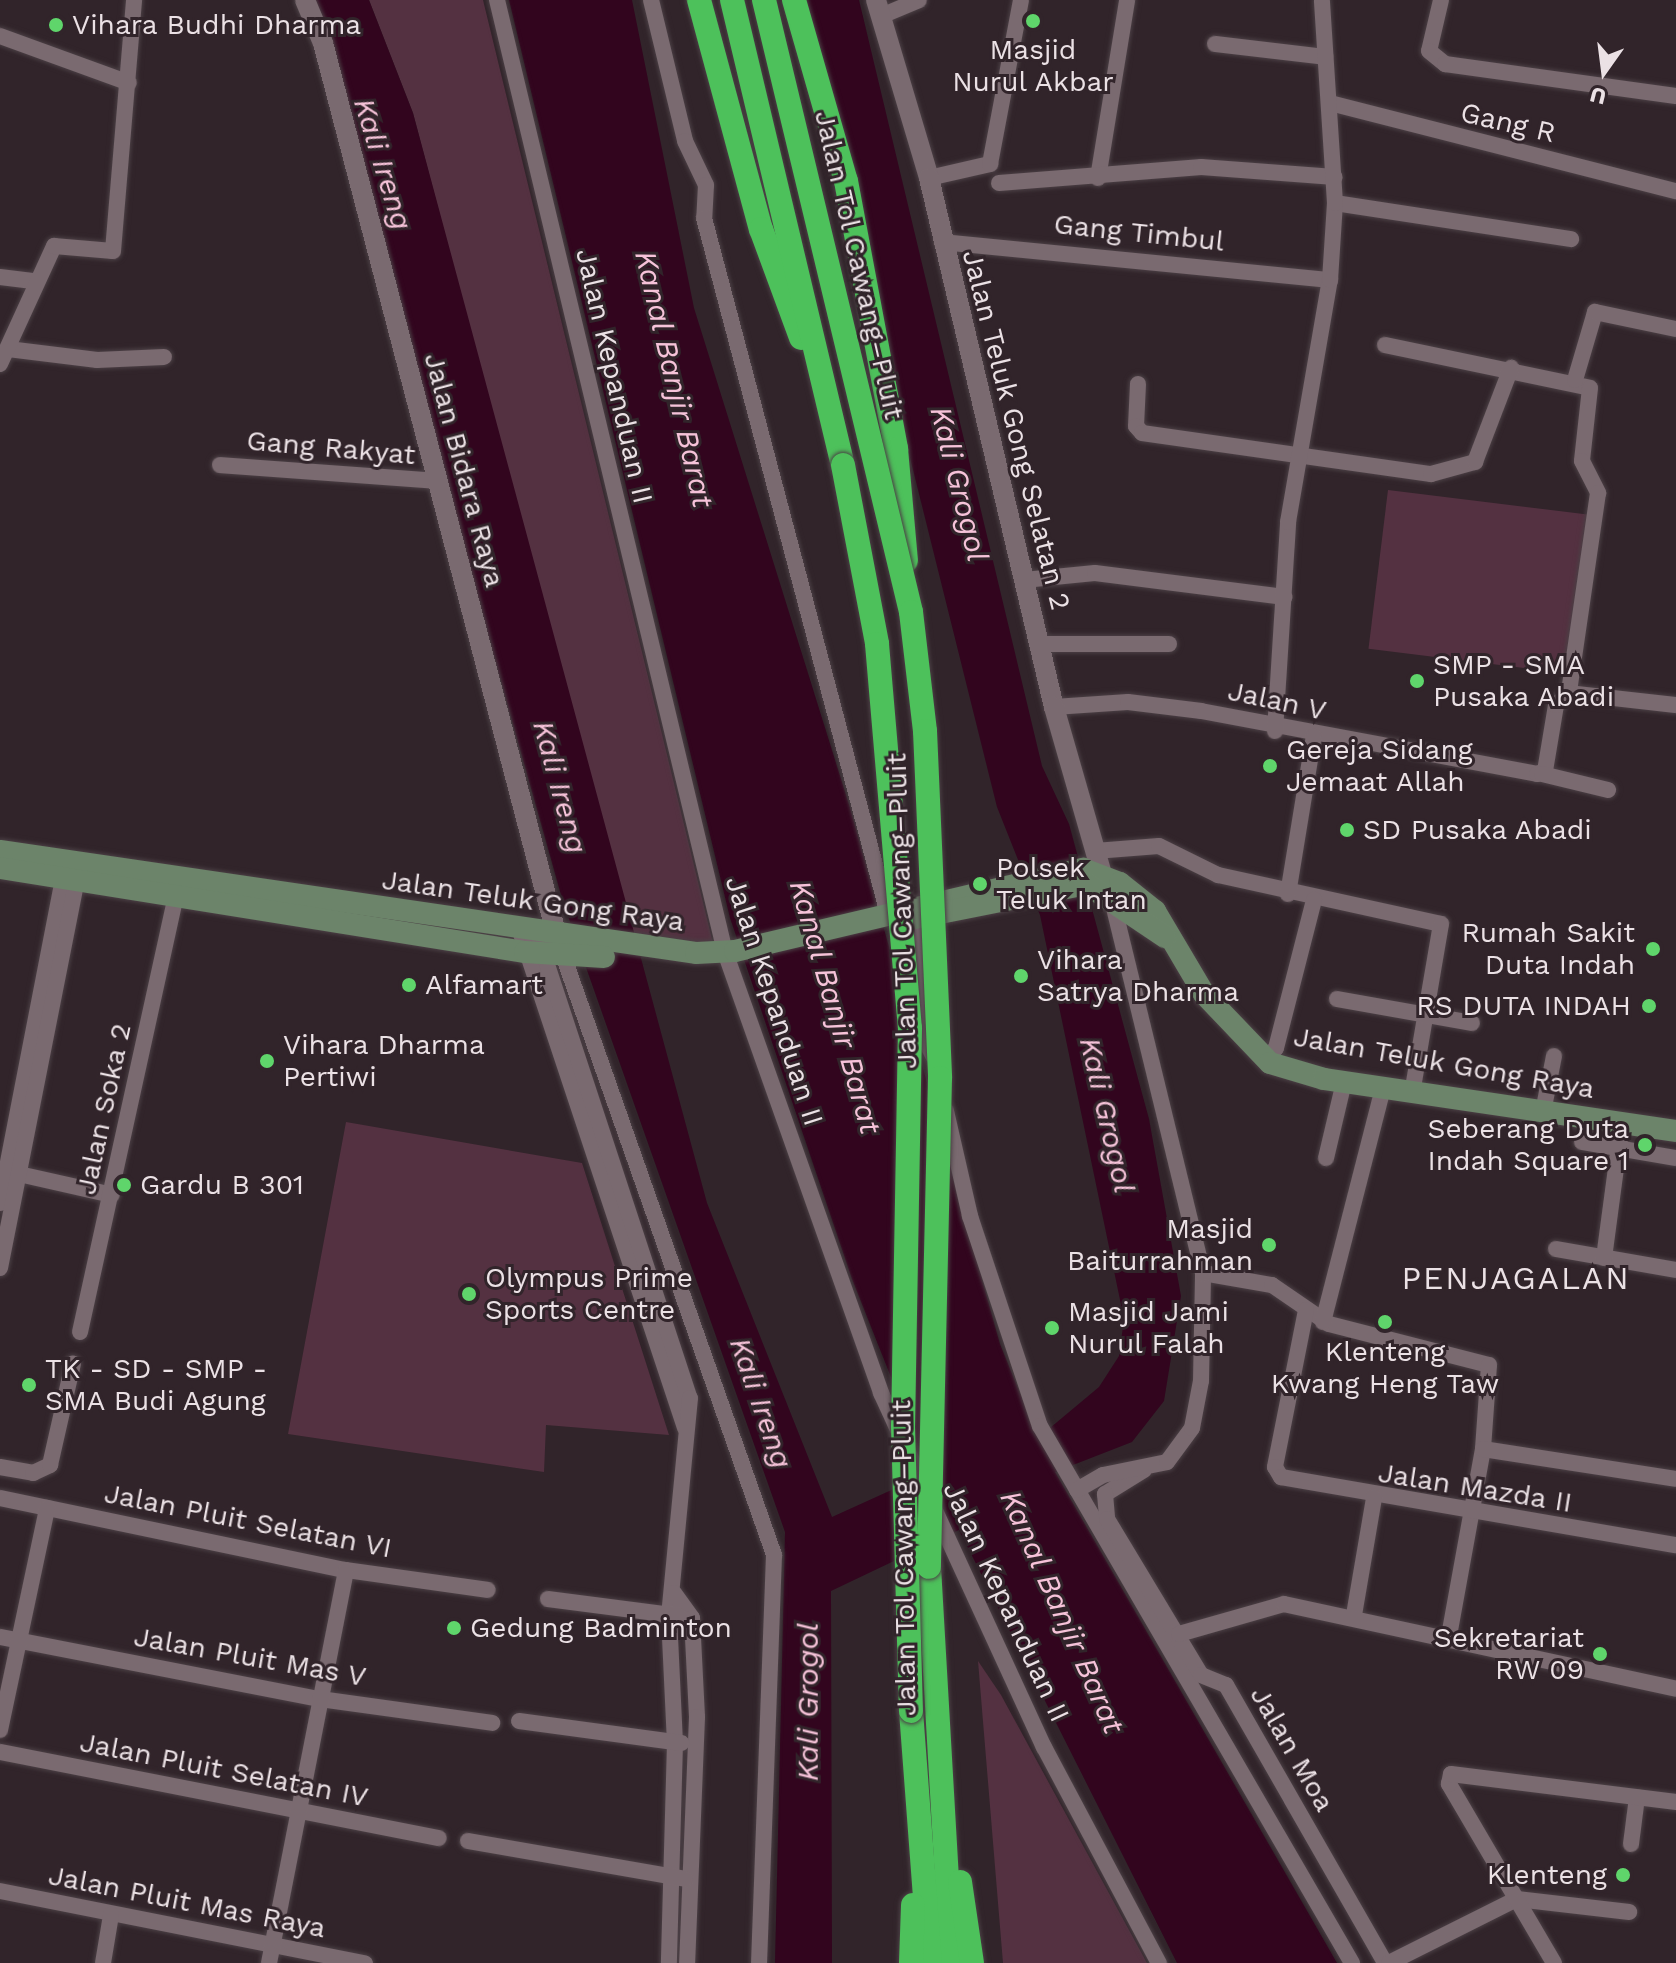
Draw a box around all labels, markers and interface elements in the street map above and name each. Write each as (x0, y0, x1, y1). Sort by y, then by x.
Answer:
place label: Vihara Budhi Dharma (72, 8, 362, 42)
marker: Masjid Nurul Akbar (1024, 12, 1042, 30)
marker: Vihara Budhi Dharma (47, 16, 65, 34)
north arrow (1564, 32, 1644, 112)
place label: Masjid Nurul Akbar (951, 33, 1115, 99)
text: U (1587, 82, 1609, 110)
water label: Kali Ireng (346, 93, 420, 235)
street label: Gang R (1457, 96, 1559, 150)
street label: Jalan Tol Cawang–Pluit (807, 106, 911, 424)
street label: Gang Timbul (1052, 207, 1226, 259)
street label: Jalan Kepanduan II (568, 245, 660, 507)
water label: Kanal Banjir Barat (627, 246, 721, 512)
street label: Jalan Teluk Gong Selatan 2 (955, 246, 1077, 614)
street label: Jalan Bidara Raya (417, 349, 511, 591)
water label: Kali Grogol (922, 403, 996, 565)
street label: Gang Rakyat (245, 424, 417, 472)
place label: SMP - SMA Pusaka Abadi (1433, 648, 1616, 714)
marker: SMP - SMA Pusaka Abadi (1408, 672, 1426, 690)
street label: Jalan V (1224, 674, 1330, 728)
water label: Kali Ireng (525, 716, 595, 858)
place label: Gereja Sidang Jemaat Allah (1286, 733, 1473, 799)
street label: Jalan Tol Cawang–Pluit (880, 752, 924, 1070)
marker: Gereja Sidang Jemaat Allah (1261, 757, 1279, 775)
place label: SD Pusaka Abadi (1363, 813, 1594, 847)
marker: SD Pusaka Abadi (1338, 821, 1356, 839)
place label: Polsek Teluk Intan (996, 851, 1147, 917)
street label: Jalan Teluk Gong Raya (379, 863, 687, 939)
street label: Jalan Kepanduan II (718, 872, 830, 1130)
water label: Kanal Banjir Barat (781, 875, 889, 1139)
marker: Polsek Teluk Intan (971, 875, 989, 893)
place label: Rumah Sakit Duta Indah (1461, 916, 1635, 982)
marker: Rumah Sakit Duta Indah (1642, 938, 1664, 960)
place label: Vihara Satrya Dharma (1037, 943, 1240, 1009)
marker: Vihara Satrya Dharma (1012, 967, 1030, 985)
place label: Alfamart (425, 968, 543, 1002)
marker: Alfamart (400, 976, 418, 994)
place label: RS DUTA INDAH (1415, 989, 1631, 1023)
marker: RS DUTA INDAH (1638, 995, 1660, 1017)
street label: Jalan Soka 2 (69, 1020, 139, 1198)
street label: Jalan Teluk Gong Raya (1290, 1020, 1598, 1106)
place label: Vihara Dharma Pertiwi (283, 1028, 485, 1094)
water label: Kali Grogol (1072, 1034, 1142, 1196)
marker: Vihara Dharma Pertiwi (258, 1052, 276, 1070)
place label: Seberang Duta Indah Square 1 (1427, 1112, 1629, 1178)
marker: Seberang Duta Indah Square 1 (1636, 1136, 1654, 1154)
place label: Gardu B 301 (140, 1168, 304, 1202)
marker: Gardu B 301 (115, 1176, 133, 1194)
place label: Masjid Baiturrahman (1067, 1212, 1253, 1278)
marker: Masjid Baiturrahman (1260, 1236, 1278, 1254)
district label: PENJAGALAN (1401, 1259, 1631, 1297)
place label: Olympus Prime Sports Centre (485, 1261, 693, 1327)
marker: Olympus Prime Sports Centre (460, 1285, 478, 1303)
place label: Masjid Jami Nurul Falah (1068, 1295, 1230, 1361)
marker: Klenteng Kwang Heng Taw (1376, 1313, 1394, 1331)
marker: Masjid Jami Nurul Falah (1043, 1319, 1061, 1337)
water label: Kali Ireng (722, 1333, 800, 1473)
place label: Klenteng Kwang Heng Taw (1270, 1335, 1500, 1401)
place label: TK - SD - SMP - SMA Budi Agung (45, 1352, 268, 1418)
marker: TK - SD - SMP - SMA Budi Agung (20, 1376, 38, 1394)
street label: Jalan Tol Cawang–Pluit (884, 1399, 924, 1717)
street label: Jalan Mazda II (1375, 1456, 1575, 1520)
street label: Jalan Pluit Selatan VI (101, 1477, 395, 1565)
street label: Jalan Kepanduan II (936, 1477, 1076, 1727)
water label: Kanal Banjir Barat (992, 1484, 1132, 1740)
place label: Gedung Badminton (470, 1611, 732, 1645)
marker: Gedung Badminton (445, 1619, 463, 1637)
street label: Jalan Pluit Mas V (131, 1620, 369, 1694)
place label: Sekretariat RW 09 (1434, 1621, 1584, 1687)
water label: Kali Grogol (790, 1623, 826, 1781)
marker: Sekretariat RW 09 (1591, 1645, 1609, 1663)
street label: Jalan Moa (1243, 1680, 1341, 1818)
street label: Jalan Pluit Selatan IV (77, 1726, 371, 1814)
place label: Klenteng (1487, 1858, 1607, 1892)
street label: Jalan Pluit Mas Raya (46, 1859, 328, 1945)
marker: Klenteng (1614, 1866, 1632, 1884)

